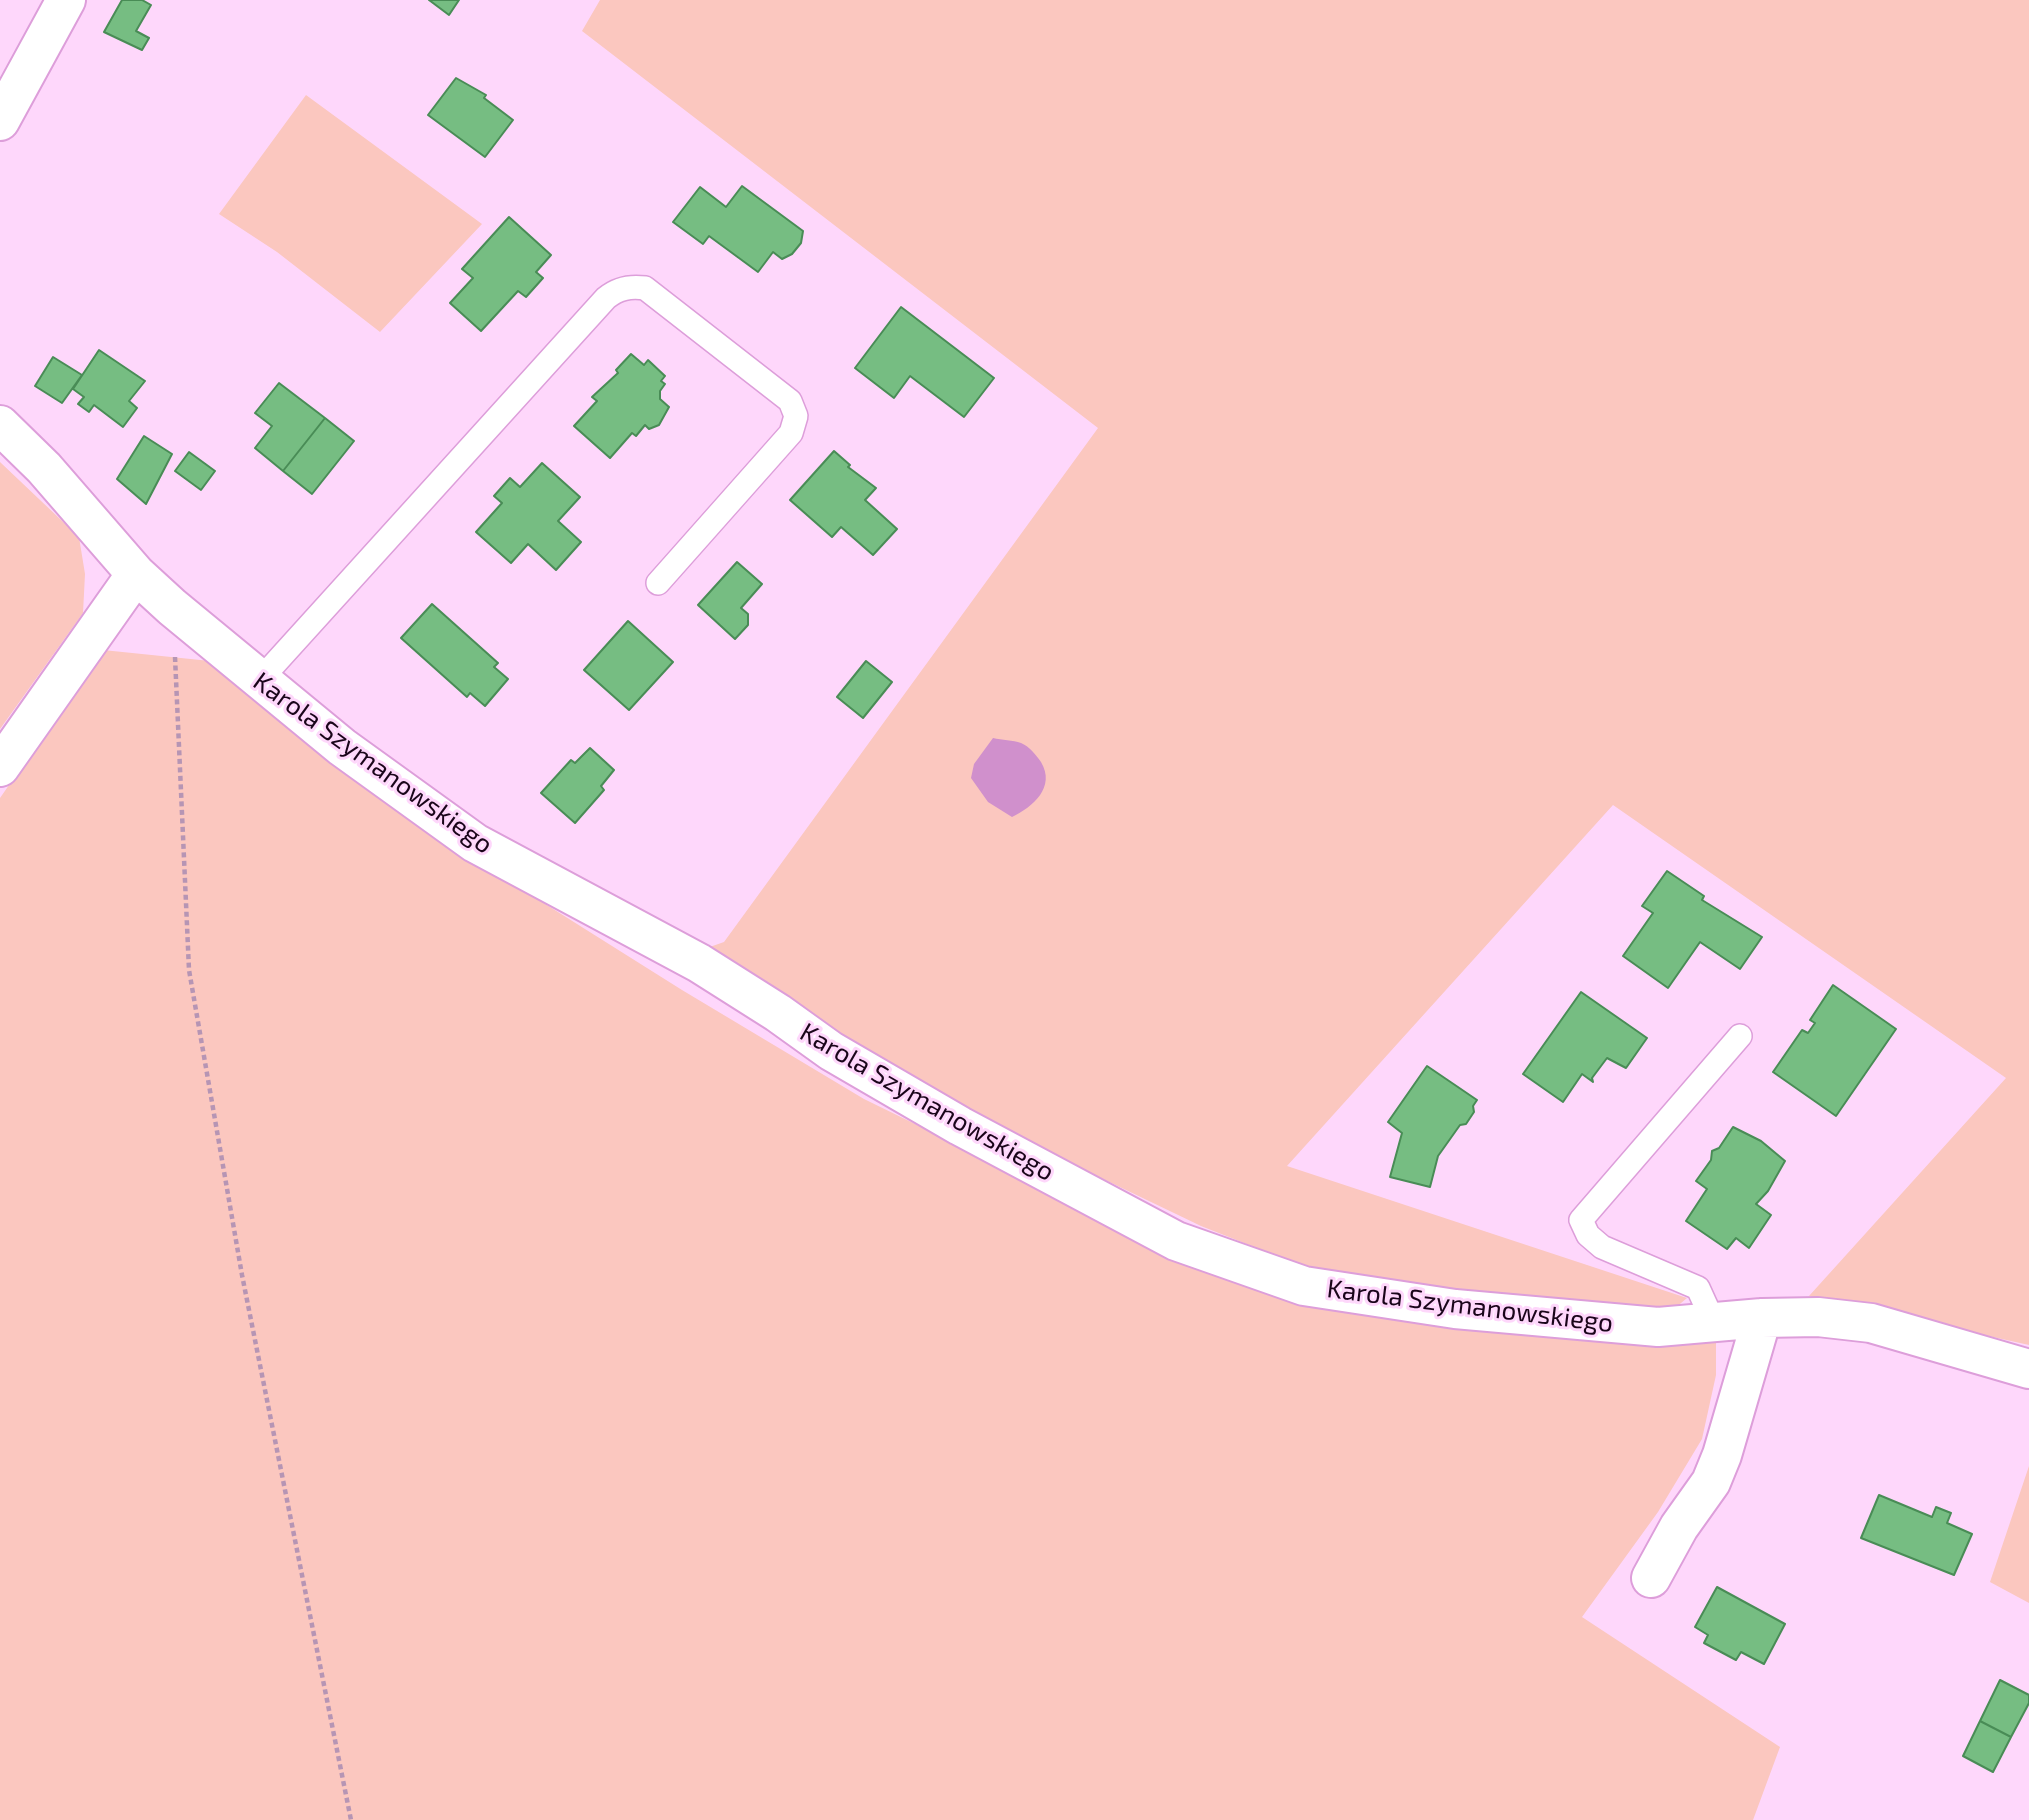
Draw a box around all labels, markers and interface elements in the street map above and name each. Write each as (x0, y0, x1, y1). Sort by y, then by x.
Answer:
street label: Karola Szymanowskiego (247, 666, 499, 860)
street label: Karola Szymanowskiego (794, 1016, 1060, 1188)
street label: Karola Szymanowskiego (1325, 1273, 1615, 1339)

